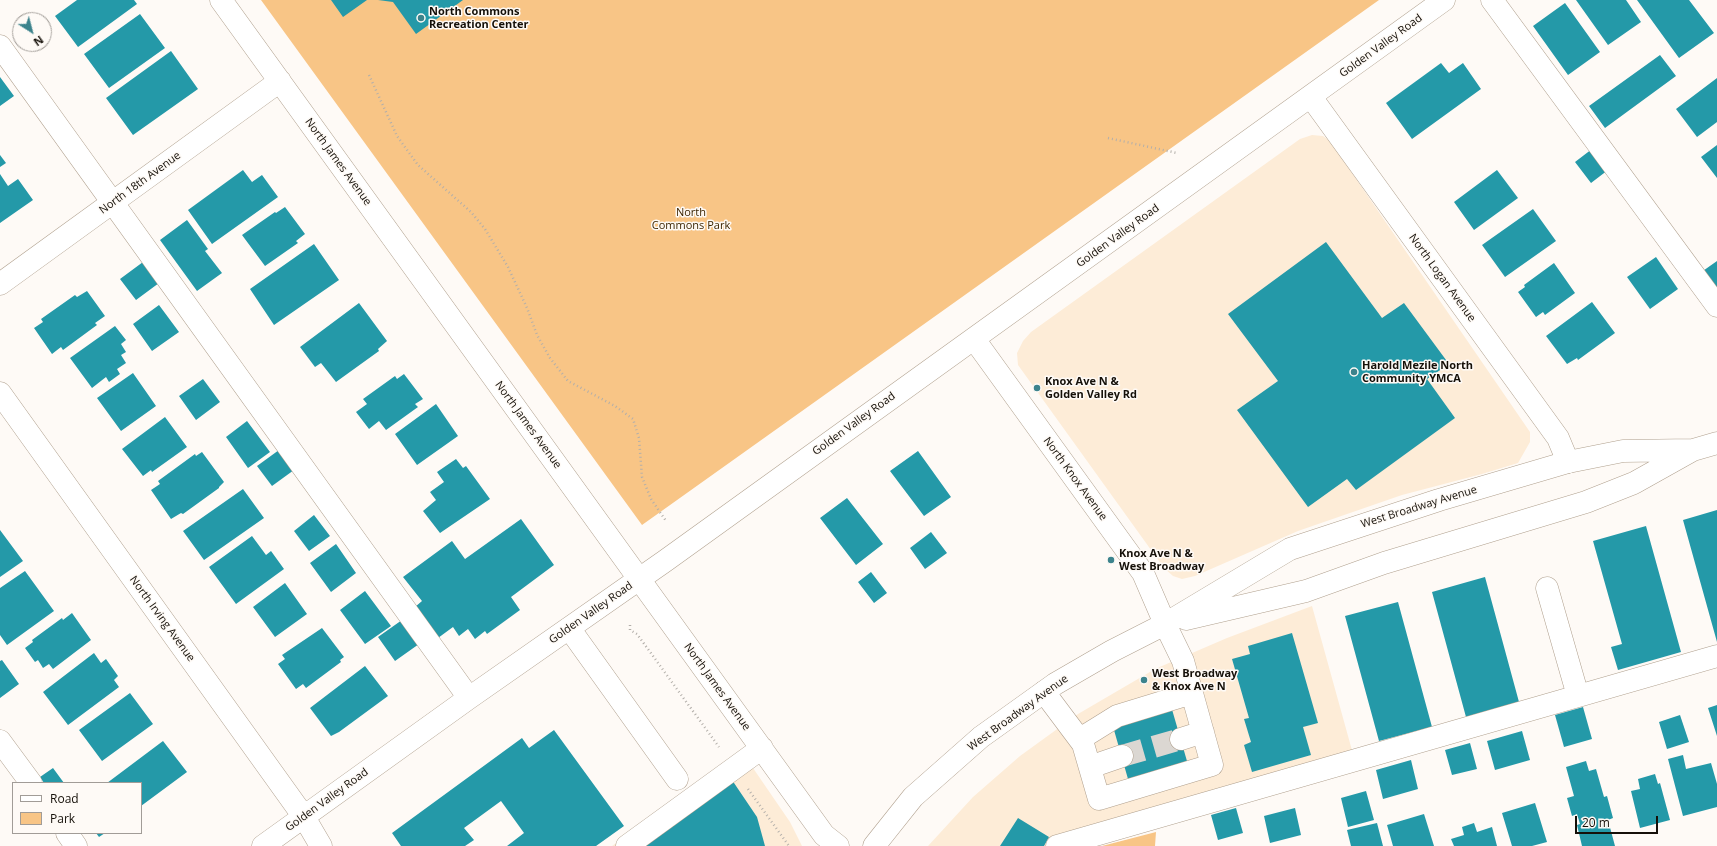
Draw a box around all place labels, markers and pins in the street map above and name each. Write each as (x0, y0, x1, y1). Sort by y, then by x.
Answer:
place label: North Commons Recreation Center (429, 5, 529, 31)
marker: North Commons Recreation Center (416, 13, 426, 23)
place label: Harold Mezile North Community YMCA (1362, 359, 1473, 385)
marker: Harold Mezile North Community YMCA (1349, 367, 1359, 377)
place label: Knox Ave N & Golden Valley Rd (1045, 375, 1137, 401)
marker: Knox Ave N & Golden Valley Rd (1032, 383, 1042, 393)
place label: Knox Ave N & West Broadway (1119, 547, 1204, 573)
marker: Knox Ave N & West Broadway (1106, 555, 1116, 565)
place label: West Broadway & Knox Ave N (1152, 667, 1237, 693)
marker: West Broadway & Knox Ave N (1139, 675, 1149, 685)

